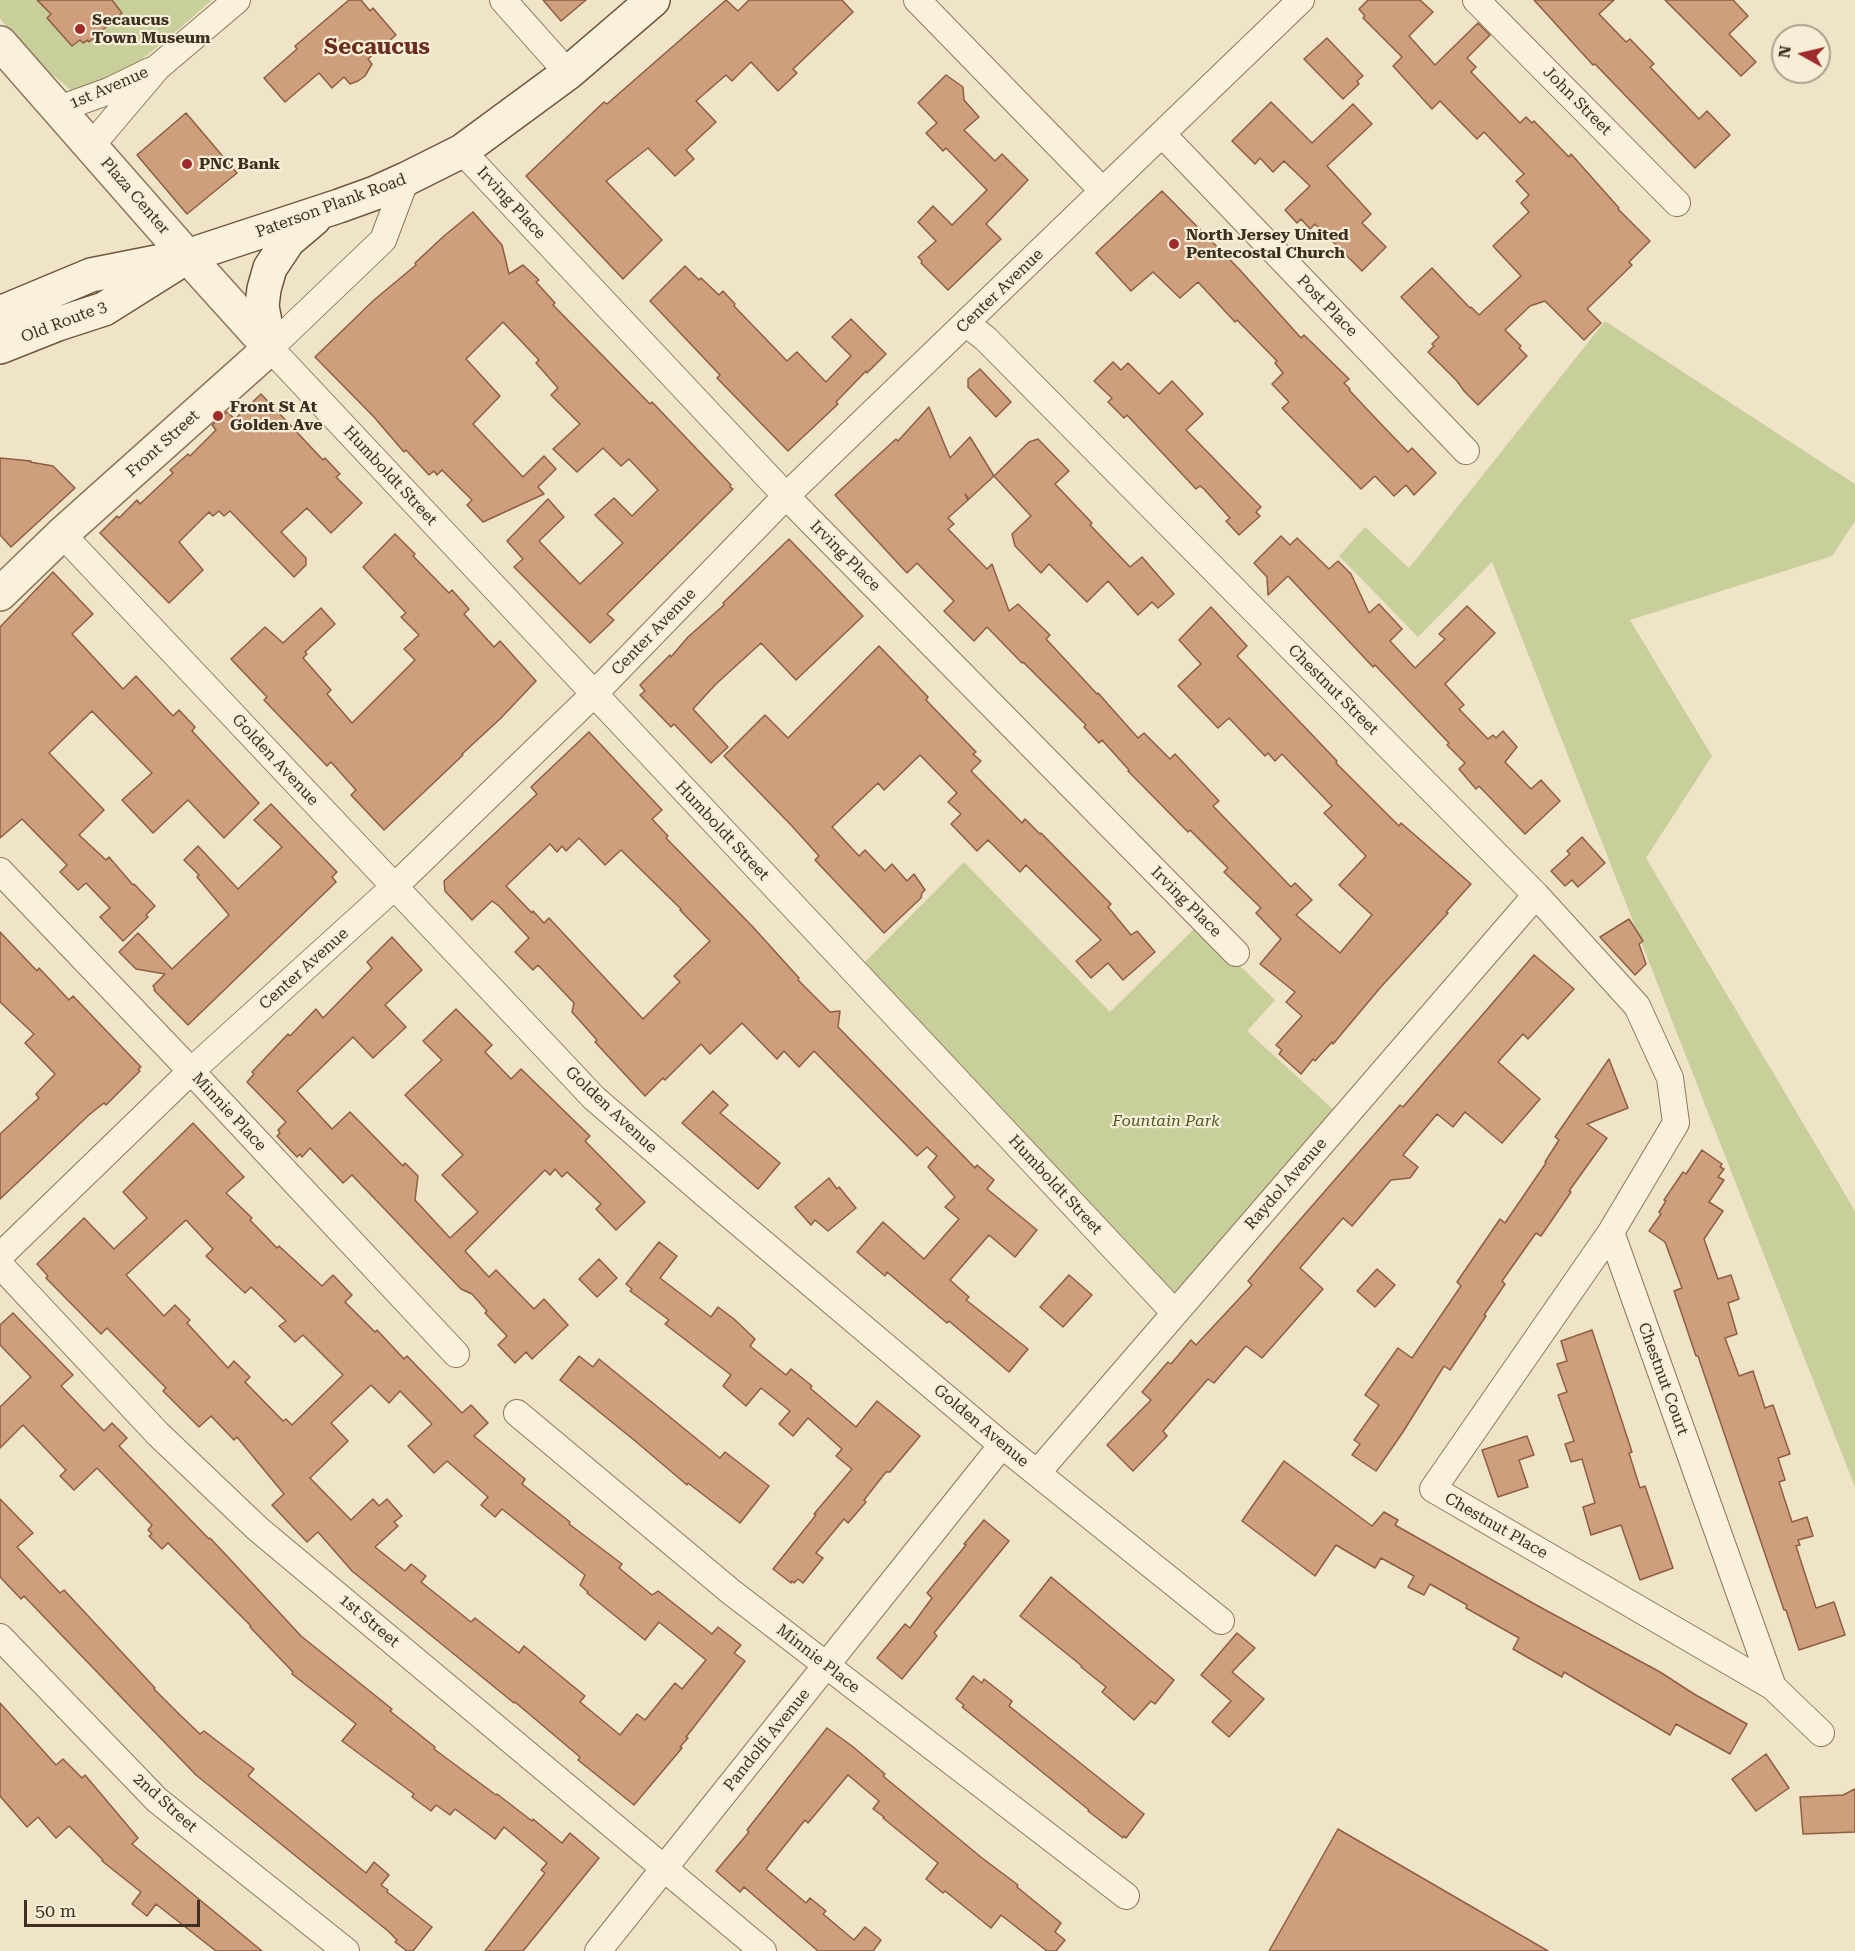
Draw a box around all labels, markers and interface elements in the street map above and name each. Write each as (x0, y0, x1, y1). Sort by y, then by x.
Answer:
place label: Secaucus Town Museum (92, 10, 210, 48)
marker: Secaucus Town Museum (73, 22, 87, 36)
north arrow (1771, 24, 1831, 84)
district label: Secaucus (324, 35, 430, 61)
text: N (1774, 44, 1795, 59)
street label: 1st Avenue (67, 63, 151, 113)
street label: John Street (1539, 63, 1615, 139)
street label: Plaza Center (96, 154, 174, 238)
place label: PNC Bank (199, 154, 280, 174)
marker: PNC Bank (180, 157, 194, 171)
street label: Irving Place (473, 163, 549, 243)
street label: Paterson Plank Road (253, 170, 409, 242)
place label: North Jersey United Pentecostal Church (1186, 225, 1349, 263)
marker: North Jersey United Pentecostal Church (1167, 237, 1181, 251)
street label: Center Avenue (953, 245, 1047, 337)
street label: Post Place (1293, 271, 1361, 341)
street label: Old Route 3 (18, 297, 110, 347)
place label: Front St At Golden Ave (230, 397, 323, 435)
street label: Front Street (122, 406, 204, 482)
marker: Front St At Golden Ave (211, 409, 225, 423)
street label: Humboldt Street (339, 422, 441, 530)
street label: Irving Place (806, 517, 884, 595)
street label: Center Avenue (608, 585, 700, 679)
street label: Chestnut Street (1284, 641, 1382, 739)
street label: Golden Avenue (228, 710, 322, 810)
street label: Humboldt Street (671, 777, 773, 885)
street label: Irving Place (1147, 863, 1225, 941)
street label: Center Avenue (256, 924, 352, 1014)
street label: Golden Avenue (561, 1063, 661, 1157)
street label: Minnie Place (188, 1069, 270, 1155)
park label: Fountain Park (1112, 1111, 1220, 1131)
street label: Humboldt Street (1004, 1131, 1106, 1239)
street label: Raydol Avenue (1241, 1134, 1331, 1234)
street label: Chestnut Court (1634, 1320, 1692, 1438)
street label: Golden Avenue (930, 1381, 1032, 1471)
street label: Chestnut Place (1441, 1489, 1551, 1563)
street label: 1st Street (335, 1590, 403, 1652)
street label: Minnie Place (773, 1621, 863, 1697)
street label: Pandolfi Avenue (720, 1685, 814, 1795)
street label: 2nd Street (129, 1769, 201, 1837)
scale bar (27, 1888, 202, 1926)
text: 50 m (35, 1900, 76, 1921)

